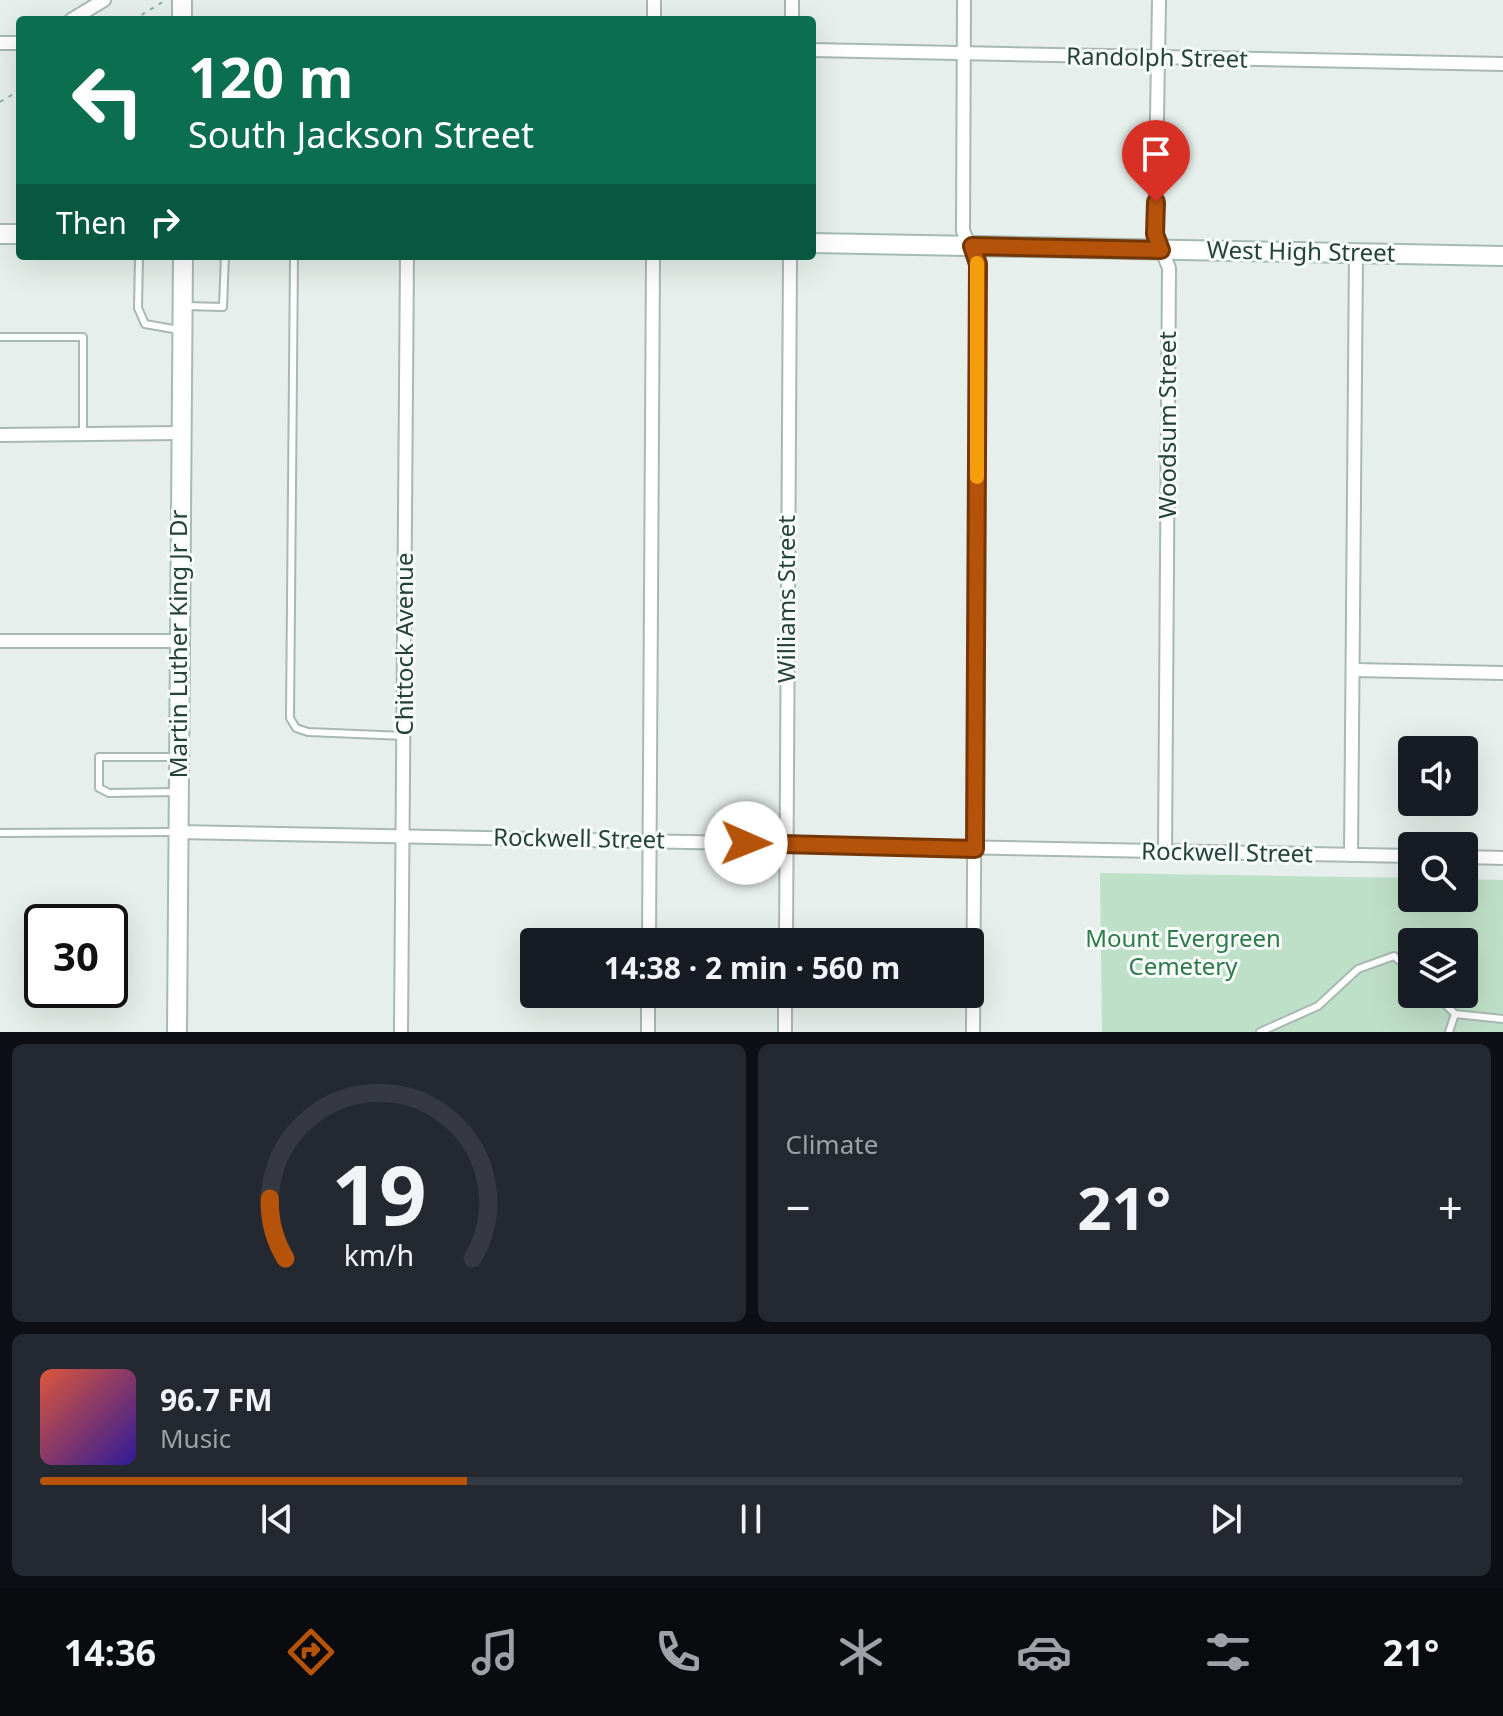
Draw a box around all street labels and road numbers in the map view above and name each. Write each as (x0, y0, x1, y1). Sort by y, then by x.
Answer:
street label: Randolph Street (1066, 38, 1248, 75)
street label: West High Street (1206, 232, 1396, 269)
street label: Woodsum Street (1150, 331, 1183, 519)
street label: Martin Luther King Jr Dr (161, 510, 194, 778)
street label: Williams Street (769, 515, 802, 683)
street label: Chittock Avenue (387, 553, 420, 735)
street label: Rockwell Street (493, 820, 666, 856)
street label: Rockwell Street (1141, 834, 1314, 870)

